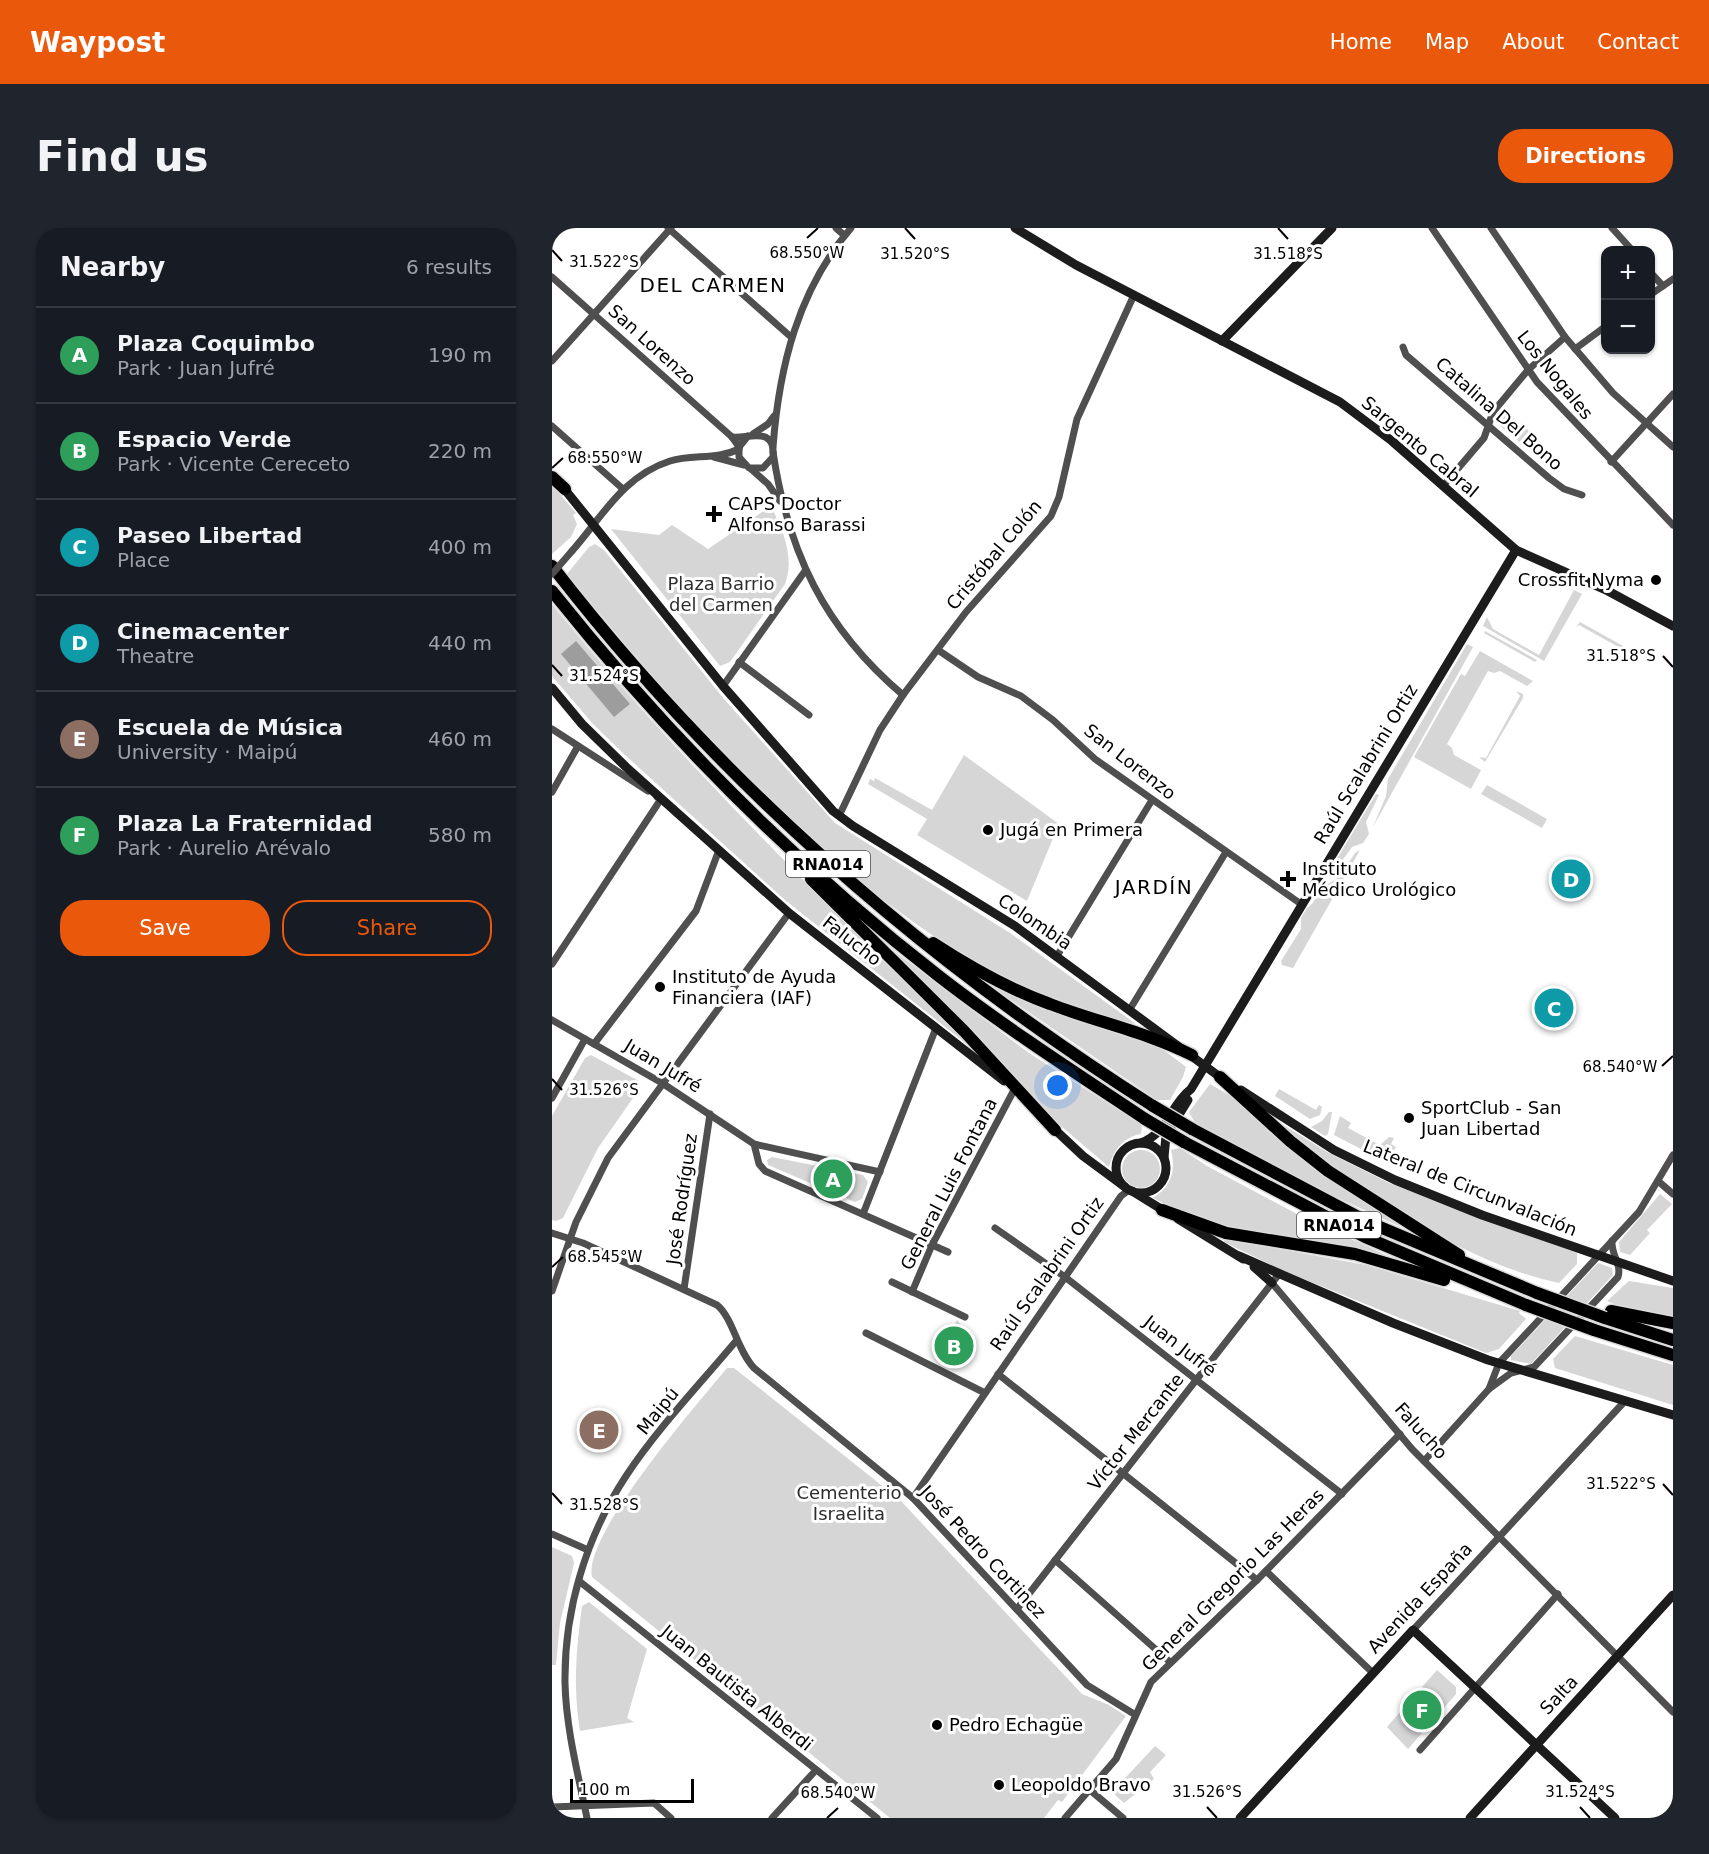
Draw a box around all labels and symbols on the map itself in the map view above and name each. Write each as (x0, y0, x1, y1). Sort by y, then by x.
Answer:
text: 68.550°W (770, 244, 845, 262)
text: 31.520°S (880, 245, 950, 263)
text: 31.518°S (1253, 245, 1323, 263)
text: 31.522°S (569, 253, 639, 271)
district label: DEL CARMEN (640, 273, 786, 297)
street label: San Lorenzo (604, 300, 700, 389)
street label: Los Nogales (1513, 326, 1598, 423)
street label: Catalina Del Bono (1432, 353, 1567, 474)
street label: Sargento Cabral (1358, 392, 1483, 501)
text: 68.550°W (568, 449, 643, 467)
place label: CAPS Doctor Alfonso Barassi (728, 493, 866, 535)
street label: Cristóbal Colón (942, 496, 1046, 614)
marker: CAPS Doctor Alfonso Barassi (705, 505, 723, 523)
place label: Crossfit Nyma (1518, 569, 1644, 590)
park label: Plaza Barrio del Carmen (668, 573, 774, 615)
marker: Crossfit Nyma (1649, 573, 1663, 587)
text: 31.518°S (1586, 647, 1656, 665)
text: 31.524°S (569, 667, 639, 685)
street label: Raúl Scalabrini Ortiz (1310, 680, 1422, 847)
street label: San Lorenzo (1080, 719, 1180, 804)
place label: Jugá en Primera (999, 819, 1143, 840)
marker: Jugá en Primera (981, 823, 995, 837)
road number: RNA014 (786, 851, 870, 877)
pin: D (1552, 856, 1590, 902)
place label: Instituto Médico Urológico (1302, 858, 1456, 900)
marker: Instituto Médico Urológico (1279, 870, 1297, 888)
district label: JARDÍN (1113, 875, 1193, 899)
street label: Colombia (994, 889, 1076, 954)
street label: Falucho (819, 911, 886, 970)
place label: Instituto de Ayuda Financiera (IAF) (672, 966, 836, 1008)
marker: Instituto de Ayuda Financiera (IAF) (653, 980, 667, 994)
pin: C (1534, 986, 1574, 1030)
street label: Juan Jufré (620, 1034, 706, 1097)
text: 68.540°W (1583, 1058, 1658, 1076)
your location (1043, 1071, 1072, 1100)
text: 31.526°S (569, 1081, 639, 1099)
street label: General Luis Fontana (896, 1094, 1001, 1273)
place label: SportClub - San Juan Libertad (1420, 1097, 1562, 1139)
marker: SportClub - San Juan Libertad (1402, 1111, 1416, 1125)
street label: José Rodríguez (662, 1132, 701, 1267)
street label: Lateral de Circunvalación (1360, 1135, 1580, 1240)
pin: A (814, 1156, 852, 1202)
street label: Raúl Scalabrini Ortiz (986, 1193, 1108, 1355)
road number: RNA014 (1297, 1212, 1381, 1238)
text: 68.545°W (568, 1248, 643, 1266)
street label: Juan Jufré (1139, 1310, 1221, 1380)
pin: B (934, 1324, 974, 1368)
street label: Víctor Mercante (1083, 1369, 1188, 1494)
street label: Maipú (632, 1383, 683, 1438)
street label: Falucho (1391, 1398, 1452, 1463)
pin: E (580, 1408, 618, 1452)
text: 31.522°S (1586, 1475, 1656, 1493)
street label: José Pedro Cortinez (916, 1480, 1050, 1622)
park label: Cementerio Israelita (796, 1482, 902, 1524)
street label: General Gregorio Las Heras (1137, 1484, 1328, 1675)
text: 31.528°S (569, 1496, 639, 1514)
street label: Avenida España (1363, 1538, 1476, 1657)
street label: Juan Bautista Alberdi (657, 1620, 817, 1755)
street label: Salta (1535, 1671, 1582, 1718)
pin: F (1402, 1688, 1442, 1732)
place label: Pedro Echagüe (949, 1714, 1083, 1735)
marker: Pedro Echagüe (930, 1718, 944, 1732)
place label: Leopoldo Bravo (1011, 1774, 1151, 1795)
scale bar (570, 1776, 694, 1804)
marker: Leopoldo Bravo (992, 1778, 1006, 1792)
text: 31.526°S (1172, 1783, 1242, 1801)
text: 31.524°S (1545, 1783, 1615, 1801)
text: 68.540°W (801, 1784, 876, 1802)

